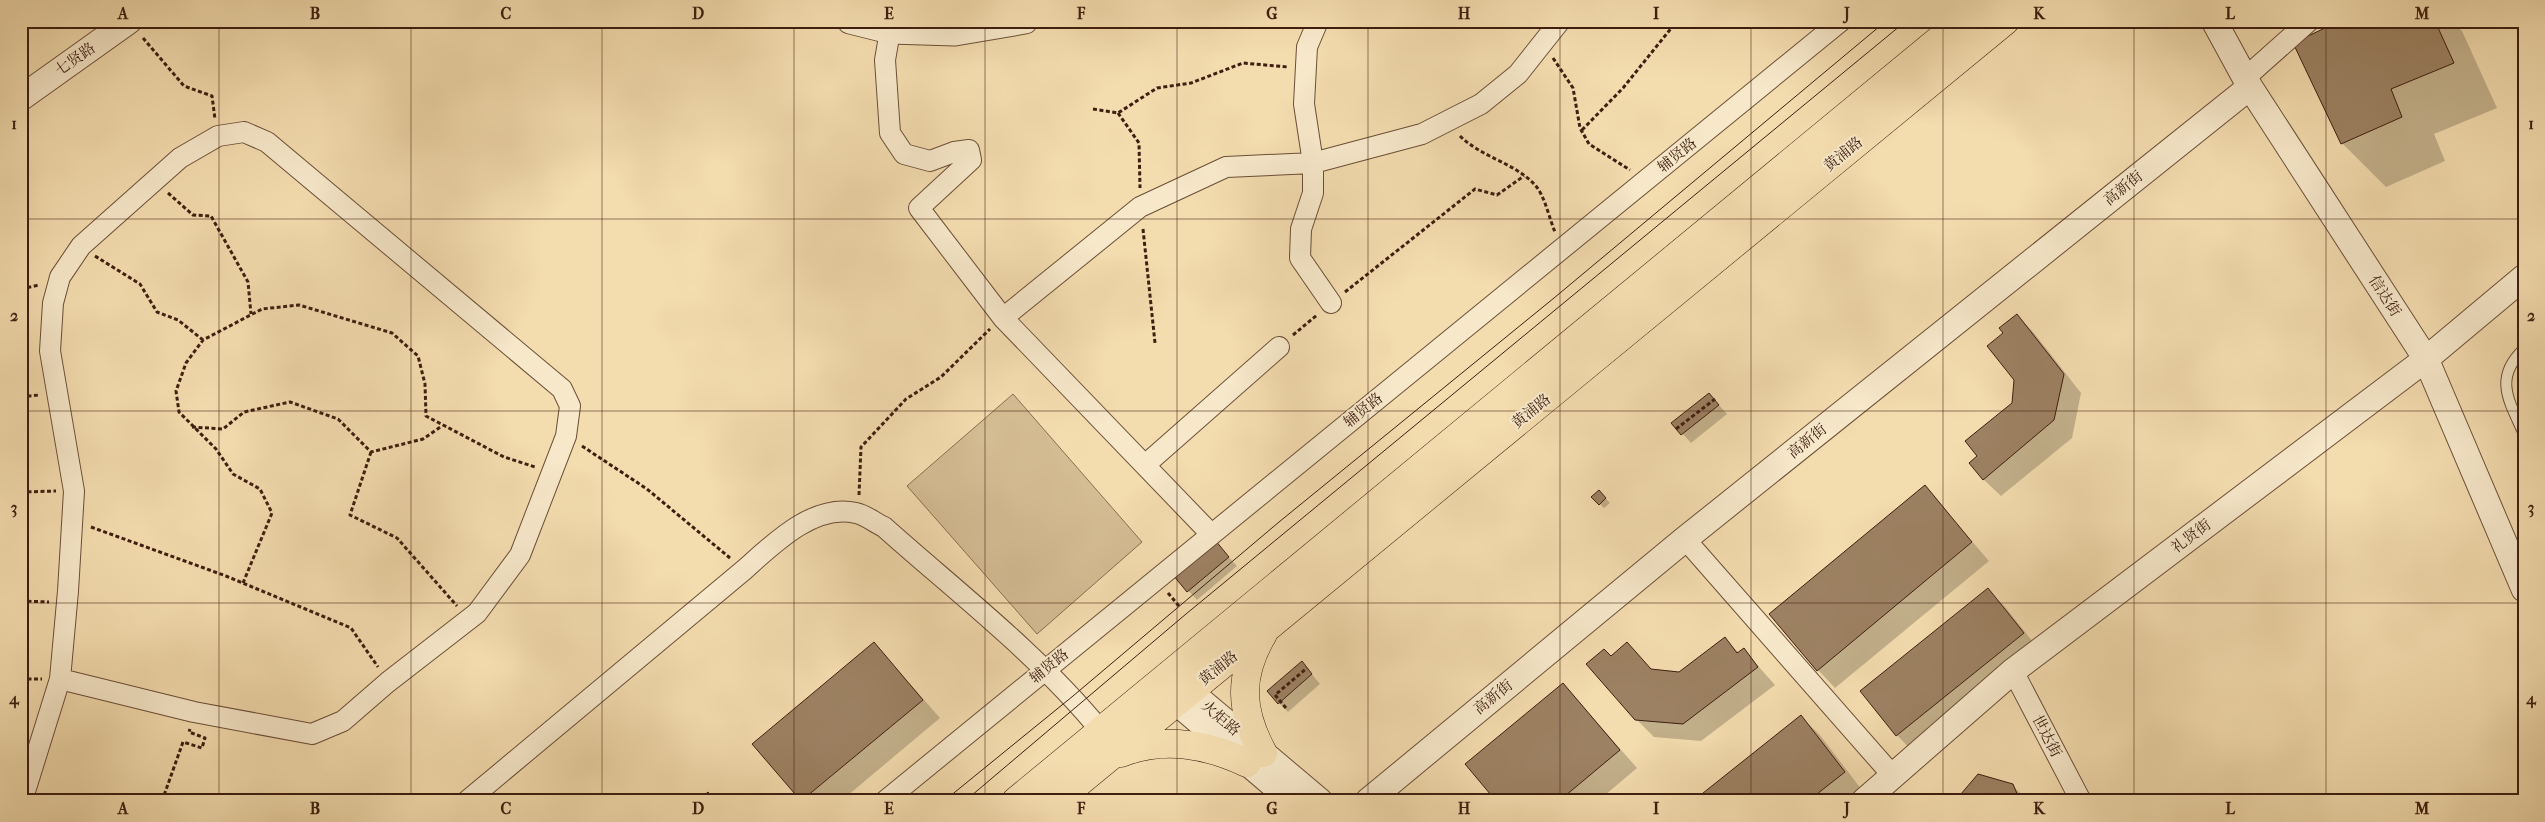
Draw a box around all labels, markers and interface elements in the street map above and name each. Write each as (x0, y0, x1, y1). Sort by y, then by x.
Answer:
text: A (117, 4, 129, 23)
text: B (310, 4, 320, 23)
text: C (501, 4, 512, 23)
text: D (692, 4, 704, 23)
text: E (884, 4, 894, 23)
text: F (1076, 4, 1086, 23)
text: G (1266, 4, 1278, 23)
text: H (1458, 4, 1471, 23)
text: I (1653, 4, 1660, 23)
text: J (1842, 4, 1850, 24)
text: K (2033, 4, 2046, 23)
text: L (2225, 4, 2235, 23)
text: M (2414, 4, 2430, 23)
street label: 七贤路 (51, 39, 99, 79)
text: 1 (11, 114, 17, 133)
text: 1 (2528, 114, 2534, 133)
street label: 黄浦路 (1820, 133, 1866, 175)
street label: 辅贤路 (1654, 134, 1700, 176)
street label: 高新街 (2100, 167, 2146, 209)
street label: 信达街 (2365, 272, 2405, 320)
text: 2 (10, 306, 18, 325)
text: 2 (2527, 306, 2535, 325)
street label: 辅贤路 (1340, 389, 1386, 431)
street label: 黄浦路 (1508, 390, 1554, 432)
street label: 高新街 (1784, 420, 1830, 462)
text: 3 (11, 498, 17, 518)
text: 3 (2528, 498, 2534, 518)
street label: 礼贤街 (2168, 515, 2214, 557)
street label: 辅贤路 (1026, 645, 1072, 687)
street label: 黄浦路 (1195, 647, 1241, 689)
street label: 高新街 (1470, 676, 1516, 718)
text: 4 (8, 689, 20, 709)
text: 4 (2525, 689, 2537, 709)
street label: 火炬路 (1198, 697, 1244, 739)
street label: 世达街 (2028, 712, 2066, 760)
text: A (117, 799, 129, 818)
text: B (310, 799, 320, 818)
text: C (501, 799, 512, 818)
text: D (692, 799, 704, 818)
text: E (884, 799, 894, 818)
text: F (1076, 799, 1086, 818)
text: G (1266, 799, 1278, 818)
text: H (1458, 799, 1471, 818)
text: I (1653, 799, 1660, 818)
text: J (1842, 799, 1850, 819)
text: K (2033, 799, 2046, 818)
text: L (2225, 799, 2235, 818)
text: M (2414, 799, 2430, 818)

